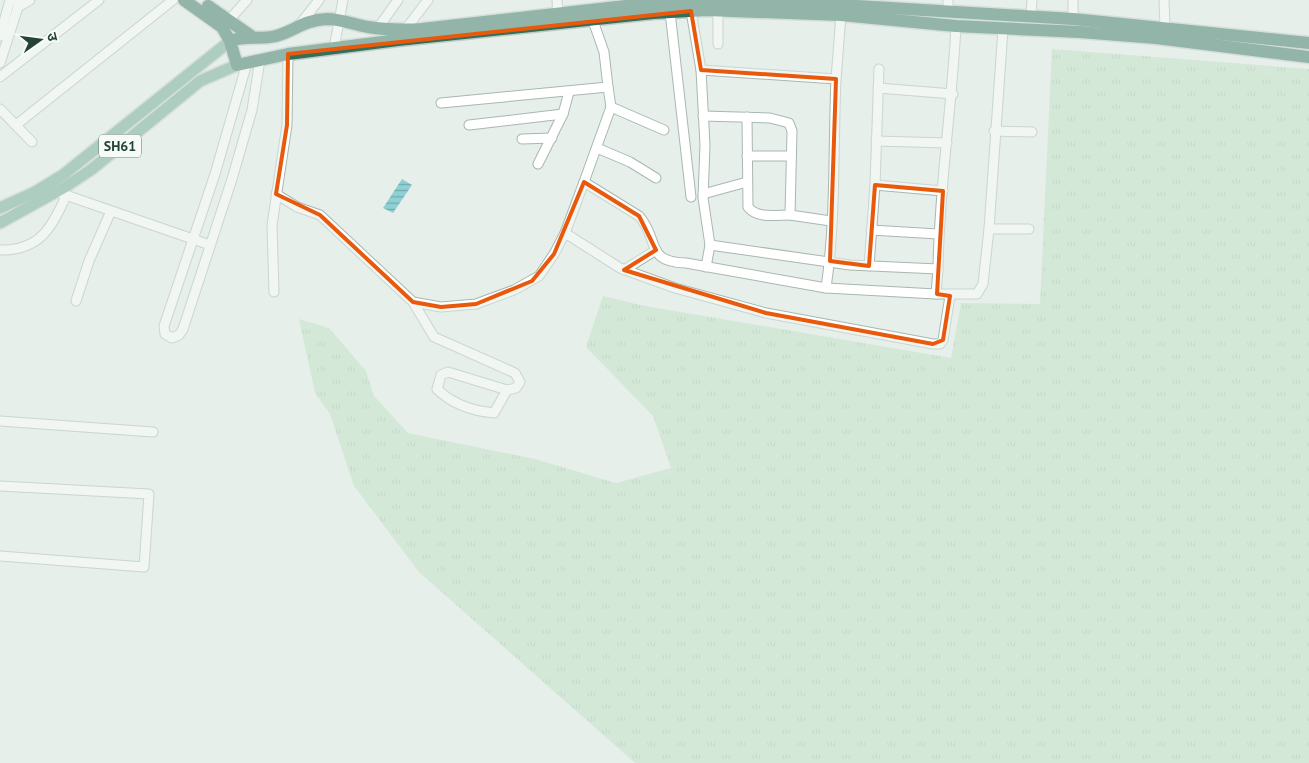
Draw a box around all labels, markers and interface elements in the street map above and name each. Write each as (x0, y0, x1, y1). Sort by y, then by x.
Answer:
north arrow (15, 15, 65, 65)
text: उ (43, 31, 63, 44)
road number: SH61 (99, 134, 141, 158)

